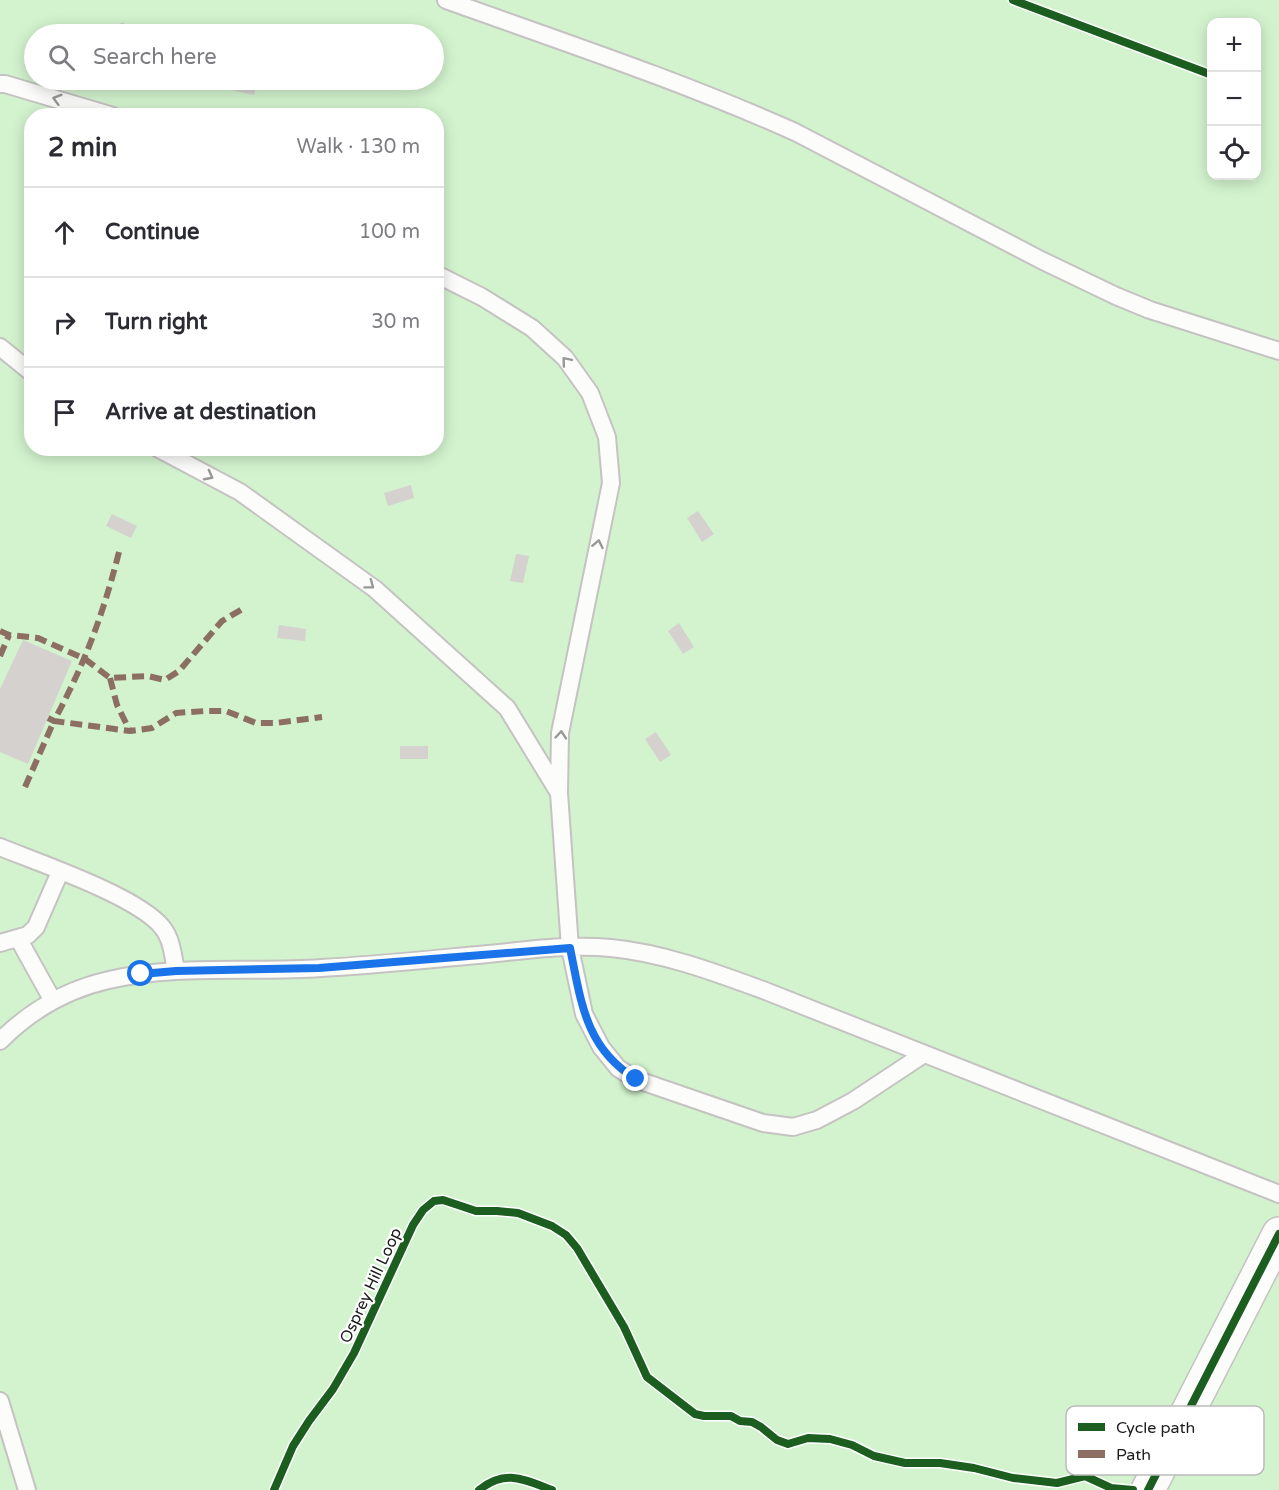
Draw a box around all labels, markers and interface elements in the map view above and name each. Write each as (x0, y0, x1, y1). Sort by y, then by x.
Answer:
map controls (1207, 18, 1261, 180)
button: + (1207, 18, 1261, 72)
search box (24, 24, 444, 90)
icon: search (45, 41, 78, 74)
text: Search here (93, 44, 217, 70)
button: − (1207, 72, 1261, 126)
one-way arrow (52, 94, 63, 106)
button: locate (1207, 126, 1261, 180)
text: 2 min (48, 132, 117, 163)
text: Walk · 130 m (297, 135, 420, 159)
icon: ahead (48, 216, 81, 249)
text: Continue (105, 219, 200, 245)
text: 100 m (359, 220, 420, 244)
icon: right (48, 306, 81, 339)
text: Turn right (105, 309, 207, 335)
text: 30 m (371, 310, 420, 334)
one-way arrow (563, 357, 574, 368)
icon: arrive (48, 396, 81, 429)
text: Arrive at destination (105, 399, 316, 425)
one-way arrow (202, 469, 213, 480)
one-way arrow (591, 539, 604, 549)
one-way arrow (363, 578, 374, 589)
one-way arrow (554, 730, 567, 739)
route start (127, 960, 153, 986)
route end (622, 1065, 648, 1091)
street label: Osprey Hill Loop (335, 1225, 406, 1346)
legend (1066, 1406, 1264, 1475)
text: Cycle path (1116, 1418, 1195, 1438)
text: Path (1116, 1445, 1151, 1465)

